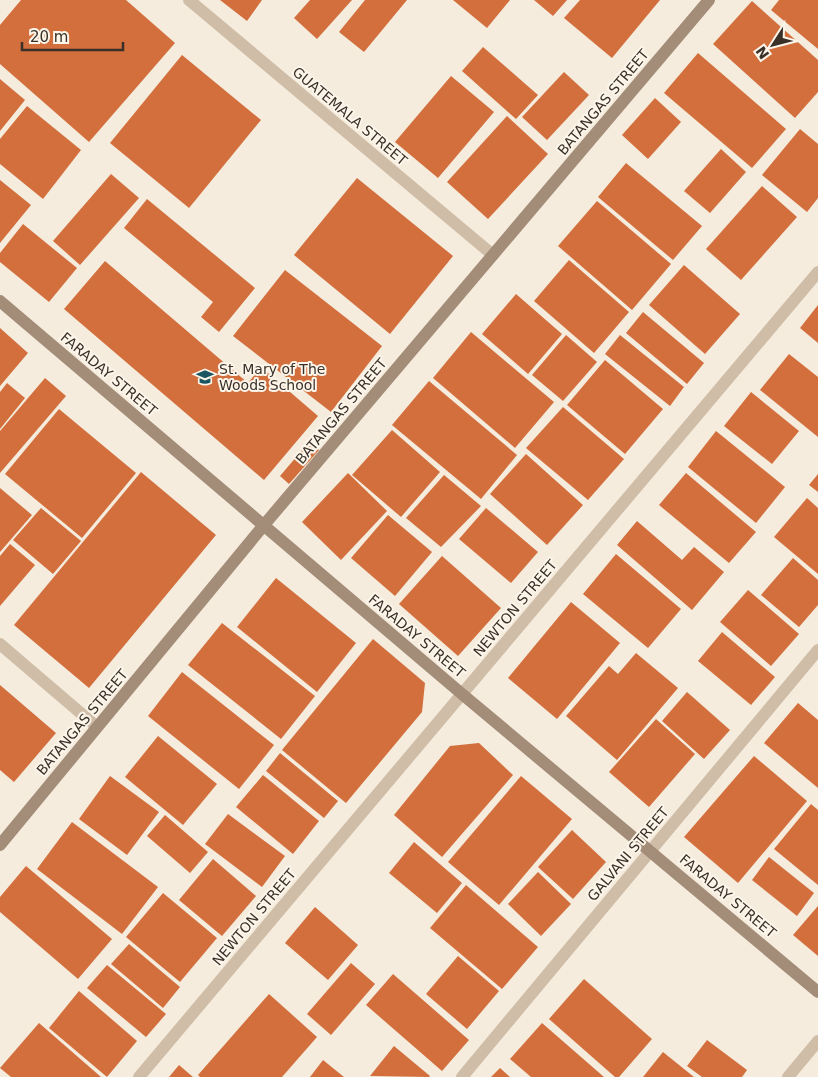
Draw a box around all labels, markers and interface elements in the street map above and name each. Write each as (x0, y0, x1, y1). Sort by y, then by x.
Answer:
scale bar (22, 20, 124, 52)
north arrow (748, 20, 798, 70)
text: 20 m (30, 28, 68, 46)
text: N (753, 43, 772, 62)
street label: BATANGAS STREET (554, 46, 652, 158)
street label: GUATEMALA STREET (290, 64, 411, 169)
street label: FARADAY STREET (58, 329, 161, 419)
street label: BATANGAS STREET (292, 355, 390, 467)
place label: St. Mary of The Woods School (219, 361, 325, 393)
school or university icon: St. Mary of The Woods School (195, 367, 215, 387)
street label: NEWTON STREET (470, 556, 560, 660)
street label: FARADAY STREET (366, 591, 469, 681)
street label: BATANGAS STREET (33, 666, 131, 778)
street label: GALVANI STREET (584, 804, 672, 904)
street label: FARADAY STREET (677, 851, 780, 941)
street label: NEWTON STREET (209, 865, 299, 969)

